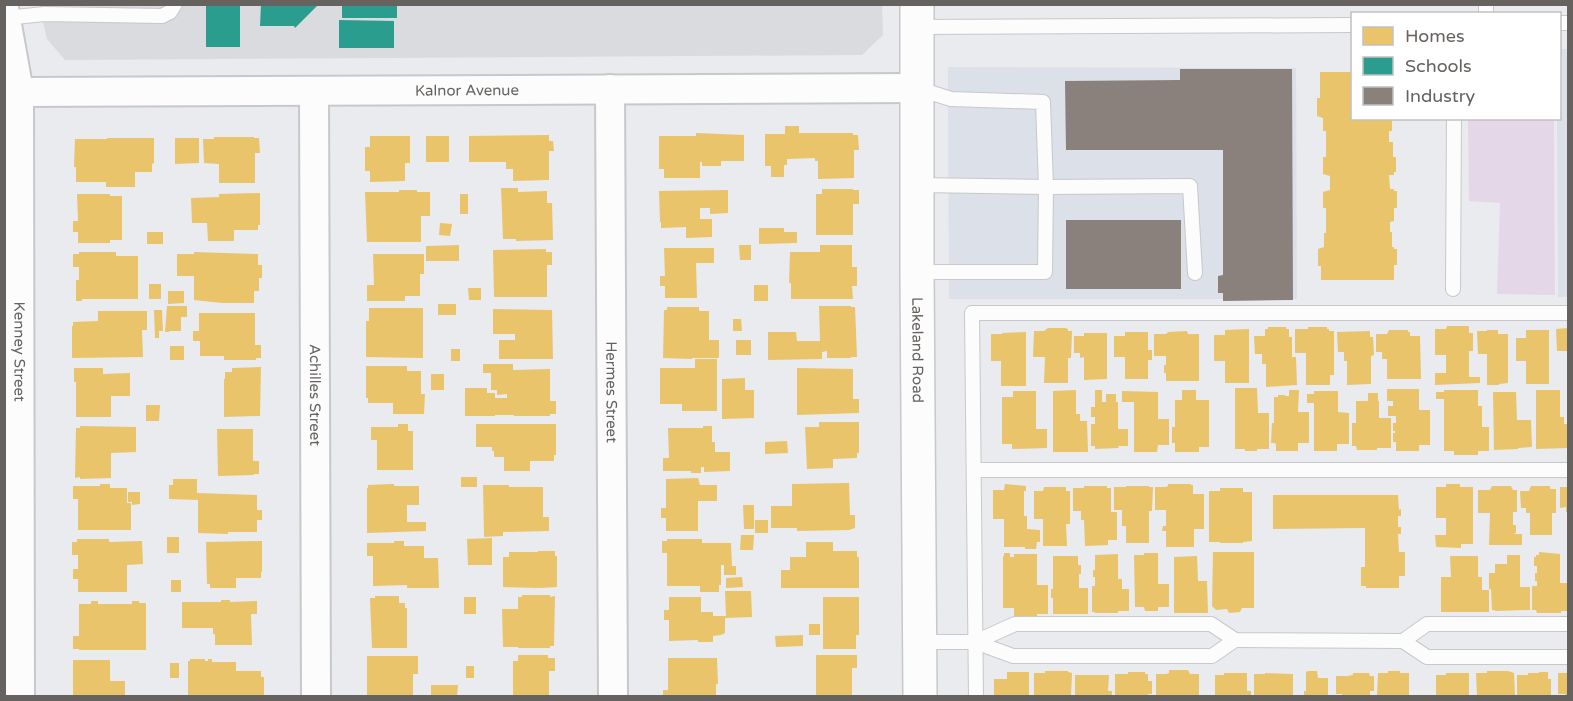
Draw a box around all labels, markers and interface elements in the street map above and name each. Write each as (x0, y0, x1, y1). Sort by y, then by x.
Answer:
legend (1351, 12, 1561, 120)
text: Homes (1405, 25, 1465, 47)
text: Schools (1405, 55, 1472, 77)
street label: Kalnor Avenue (415, 81, 519, 100)
text: Industry (1405, 85, 1476, 107)
street label: Lakeland Road (908, 297, 927, 403)
street label: Kenney Street (10, 302, 29, 402)
street label: Hermes Street (602, 341, 621, 443)
street label: Achilles Street (306, 344, 324, 446)

